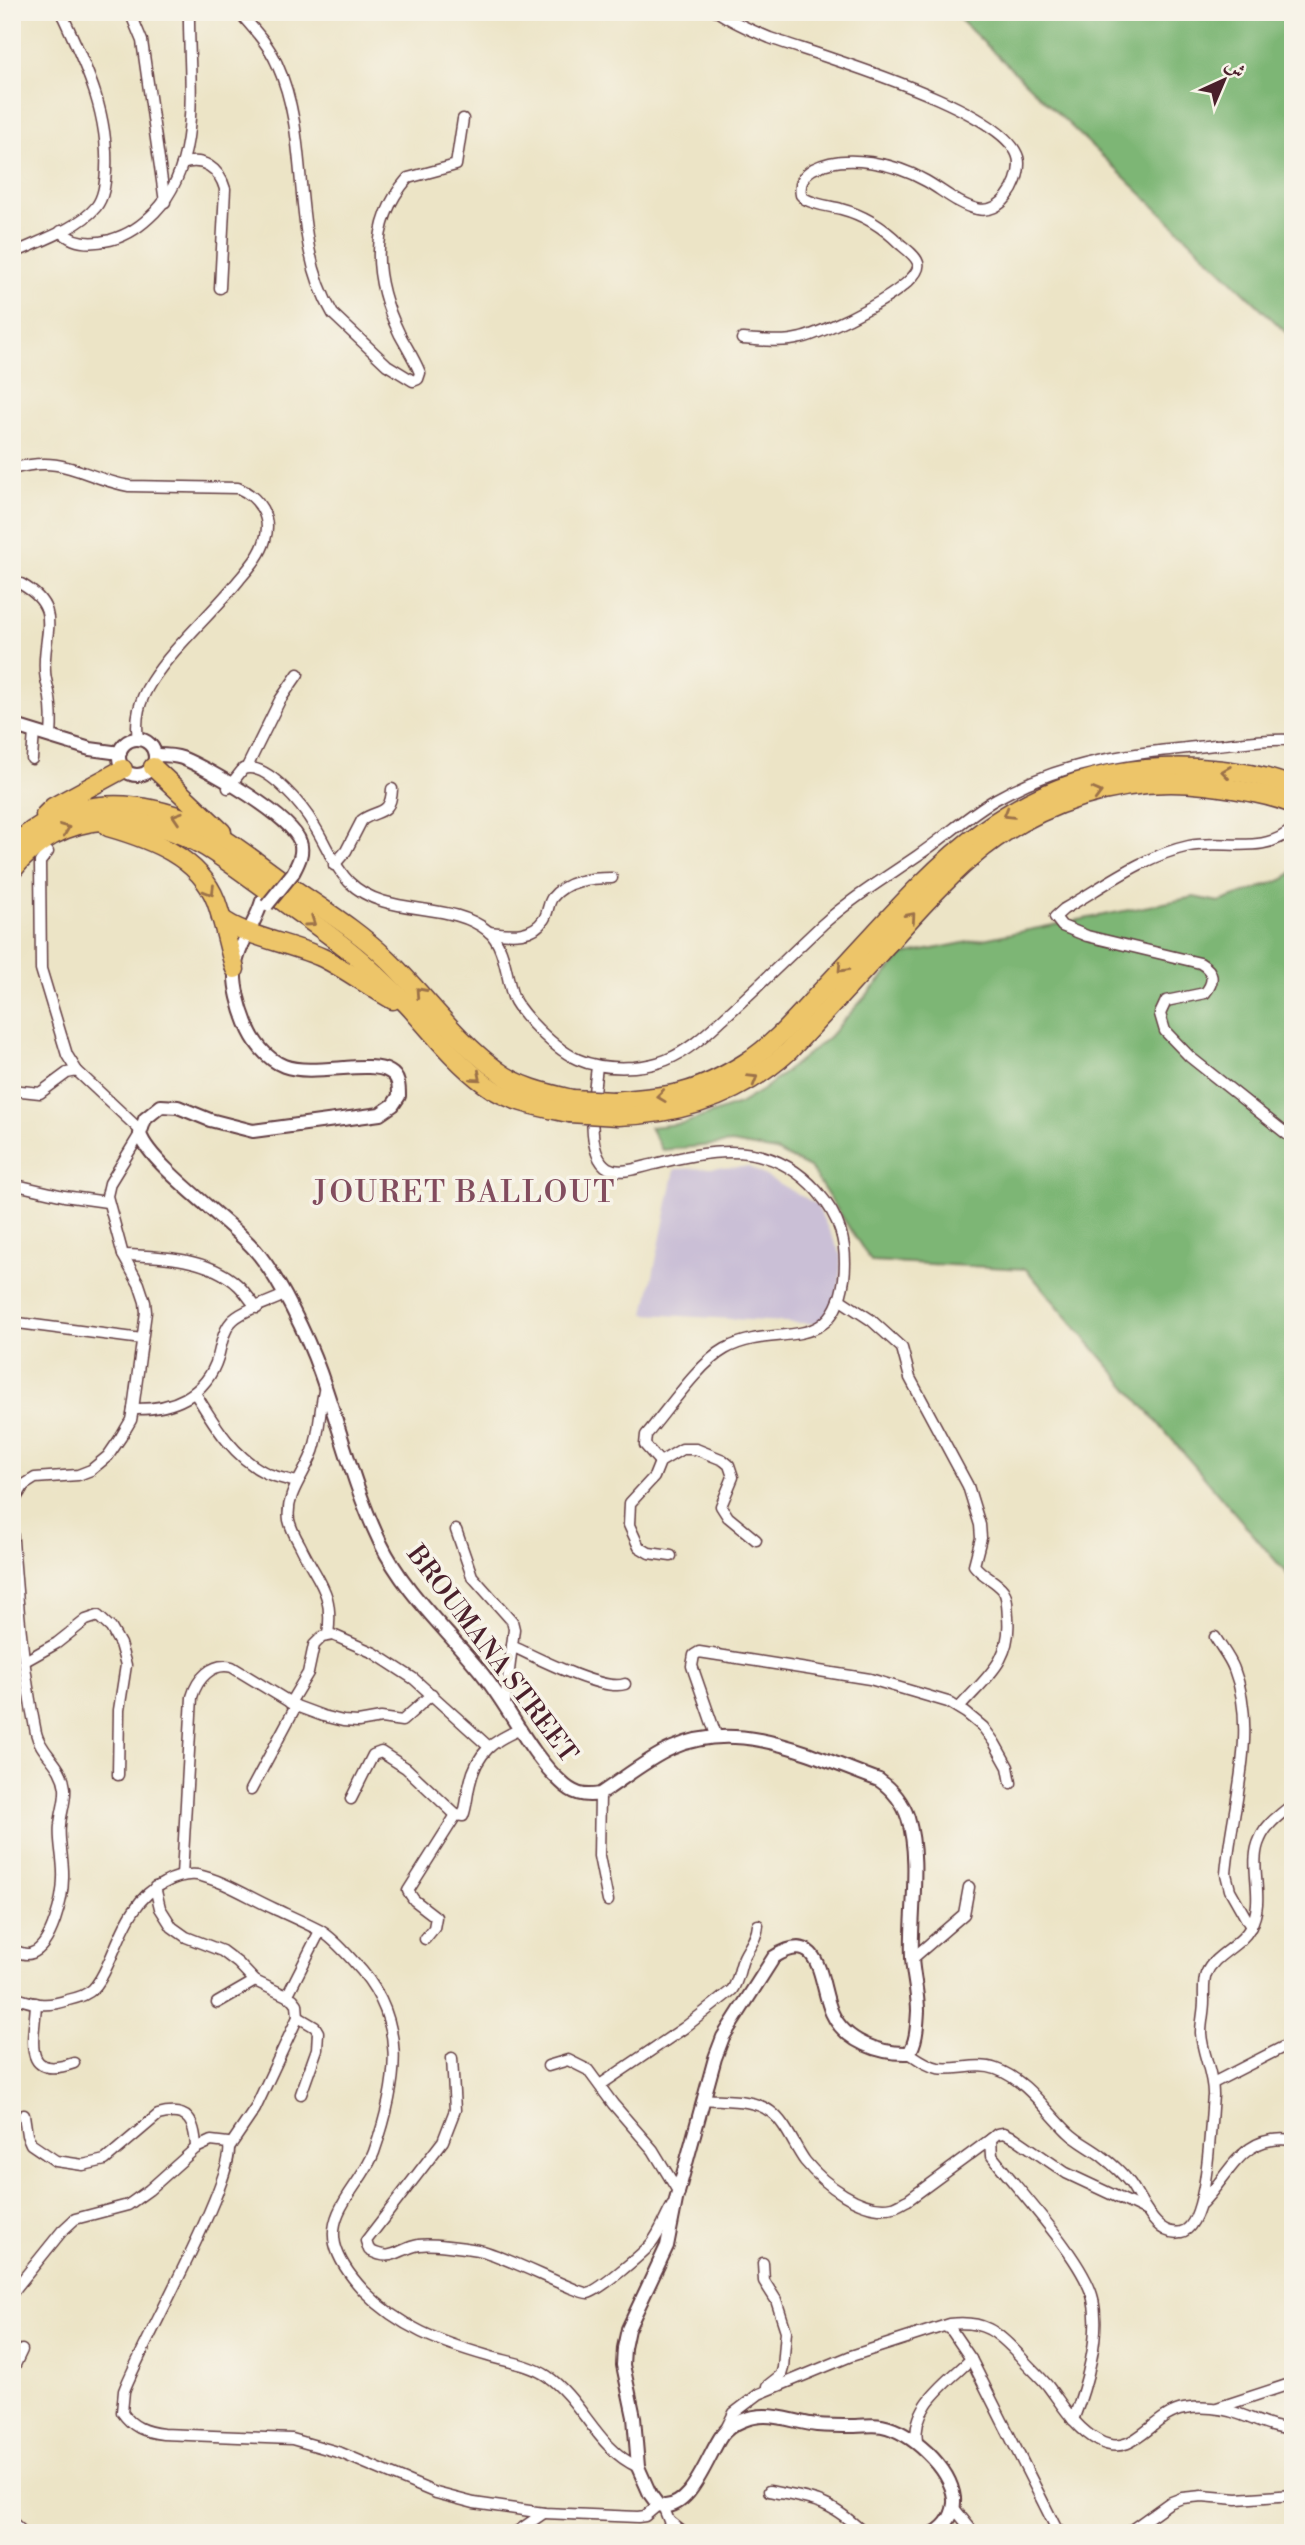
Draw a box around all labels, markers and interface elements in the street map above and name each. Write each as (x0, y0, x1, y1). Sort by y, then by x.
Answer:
north arrow (1190, 46, 1260, 116)
text: ش (1220, 53, 1250, 84)
one-way arrow (1220, 764, 1232, 779)
one-way arrow (1091, 787, 1103, 801)
one-way arrow (1002, 805, 1015, 818)
one-way arrow (172, 811, 184, 825)
one-way arrow (58, 824, 70, 838)
one-way arrow (202, 884, 215, 897)
one-way arrow (903, 912, 915, 925)
one-way arrow (303, 914, 316, 926)
one-way arrow (838, 960, 851, 973)
one-way arrow (416, 987, 428, 1000)
one-way arrow (469, 1069, 482, 1081)
one-way arrow (745, 1074, 758, 1087)
one-way arrow (655, 1088, 667, 1103)
district label: JOURET BALLOUT (313, 1174, 616, 1212)
street label: BROUMANA STREET (399, 1538, 584, 1769)

